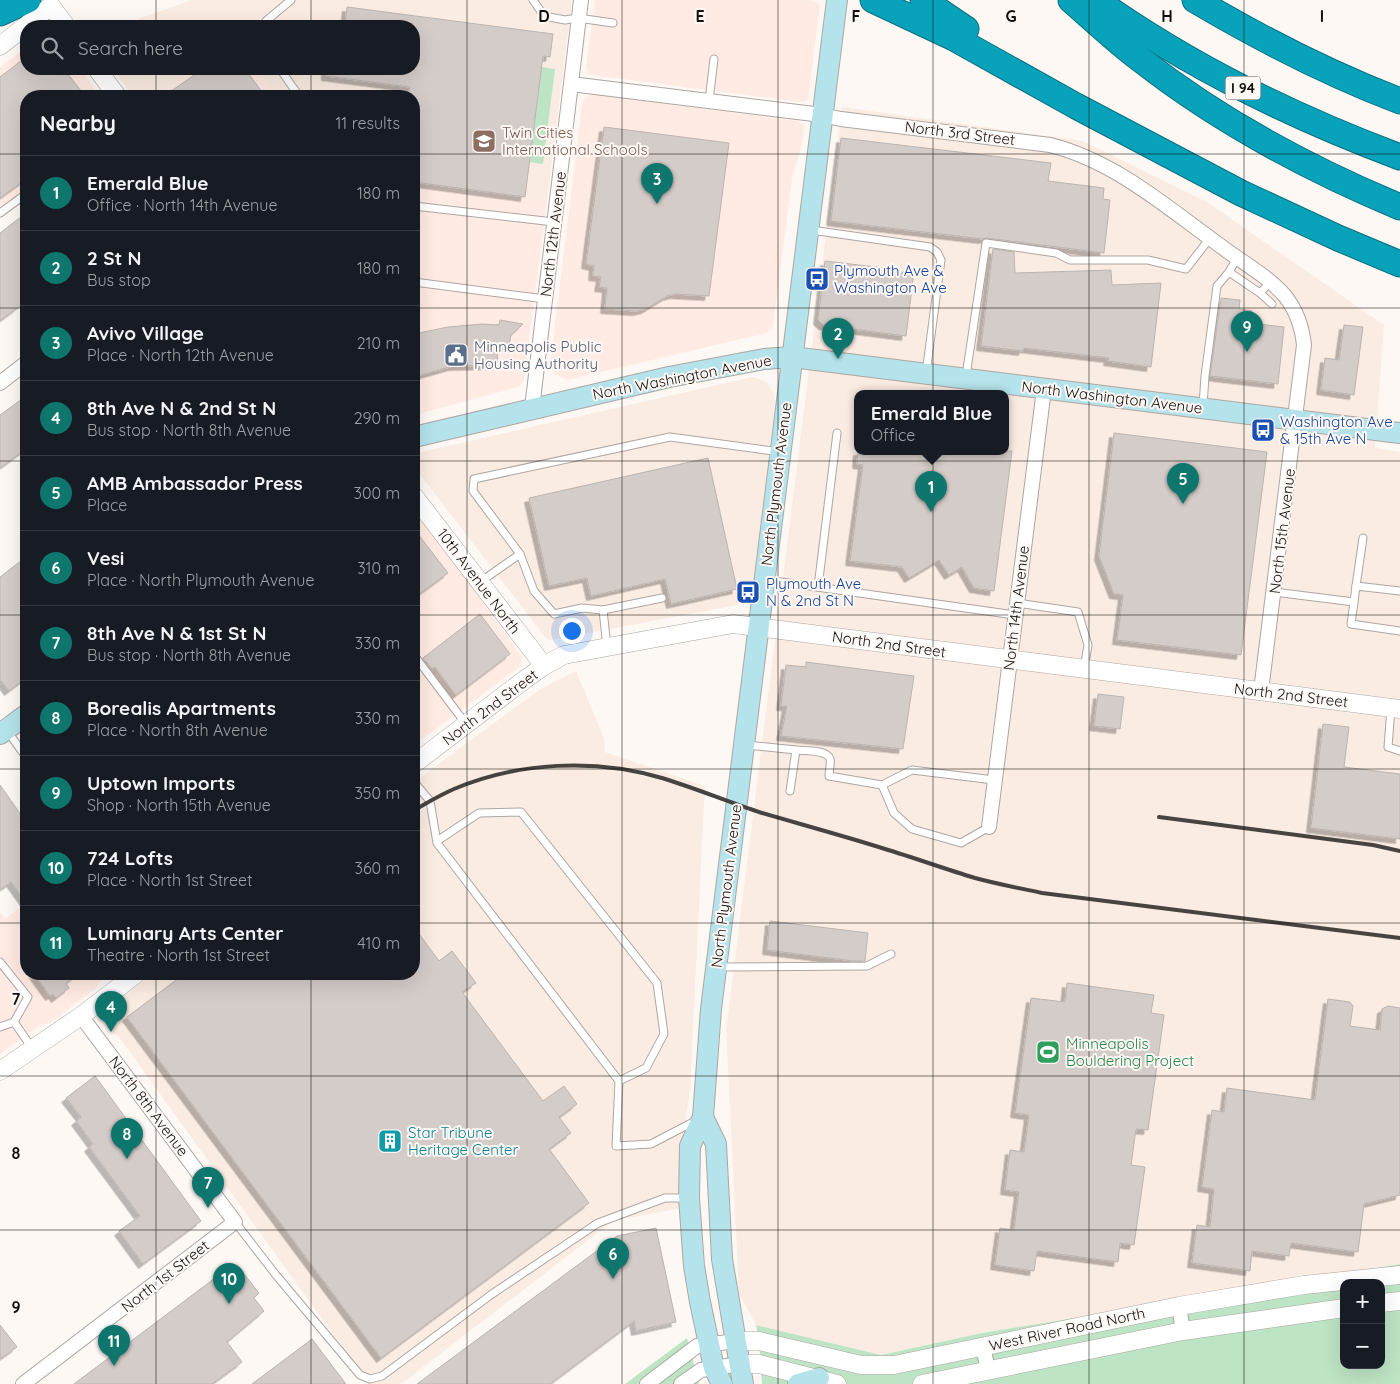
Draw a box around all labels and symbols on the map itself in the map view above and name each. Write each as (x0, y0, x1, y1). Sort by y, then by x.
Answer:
text: D (538, 6, 550, 26)
text: E (695, 6, 705, 26)
text: F (852, 6, 861, 26)
text: G (1005, 6, 1017, 26)
text: H (1161, 6, 1173, 26)
text: I (1320, 6, 1324, 26)
road number: I 94 (1226, 76, 1260, 100)
street label: North 3rd Street (904, 117, 1016, 149)
place label: Twin Cities International Schools (502, 123, 647, 159)
school or university icon: Twin Cities International Schools (471, 128, 497, 154)
pin: 3 (641, 163, 673, 204)
street label: North 12th Avenue (536, 170, 570, 298)
place label: Plymouth Ave & Washington Ave (834, 261, 947, 297)
bus stop icon: Plymouth Ave & Washington Ave (804, 266, 830, 292)
pin: 9 (1231, 311, 1263, 352)
pin: 2 (822, 318, 854, 359)
place label: Minneapolis Public Housing Authority (474, 337, 602, 373)
public building icon: Minneapolis Public Housing Authority (443, 342, 469, 368)
street label: North Washington Avenue (591, 350, 773, 404)
street label: North Washington Avenue (1021, 376, 1203, 418)
street label: North Plymouth Avenue (757, 401, 795, 567)
place label: Washington Ave & 15th Ave N (1280, 412, 1393, 448)
bus stop icon: Washington Ave & 15th Ave N (1250, 417, 1276, 443)
pin: 5 (1167, 463, 1199, 504)
street label: North 15th Avenue (1265, 467, 1299, 595)
pin: 1 (915, 471, 947, 512)
street label: 10th Avenue North (433, 525, 525, 637)
street label: North 14th Avenue (999, 544, 1033, 672)
place label: Plymouth Ave N & 2nd St N (766, 574, 861, 610)
bus stop icon: Plymouth Ave N & 2nd St N (735, 579, 761, 605)
your location (559, 618, 585, 644)
street label: North 2nd Street (831, 627, 947, 661)
street label: North 2nd Street (439, 665, 541, 749)
street label: North 2nd Street (1233, 679, 1349, 711)
street label: North Plymouth Avenue (707, 803, 745, 969)
text: 7 (12, 989, 21, 1009)
pin: 4 (95, 991, 127, 1032)
place label: Minneapolis Bouldering Project (1066, 1034, 1194, 1070)
sports icon: Minneapolis Bouldering Project (1035, 1039, 1061, 1065)
street label: North 8th Avenue (106, 1052, 192, 1160)
pin: 8 (111, 1118, 143, 1159)
place label: Star Tribune Heritage Center (408, 1123, 518, 1159)
building icon: Star Tribune Heritage Center (377, 1128, 403, 1154)
text: 8 (12, 1143, 21, 1163)
pin: 7 (192, 1167, 224, 1208)
street label: North 1st Street (117, 1236, 213, 1316)
pin: 6 (597, 1238, 629, 1279)
pin: 10 (213, 1263, 245, 1304)
text: 9 (11, 1297, 21, 1317)
street label: West River Road North (987, 1303, 1147, 1355)
pin: 11 (98, 1325, 130, 1366)

